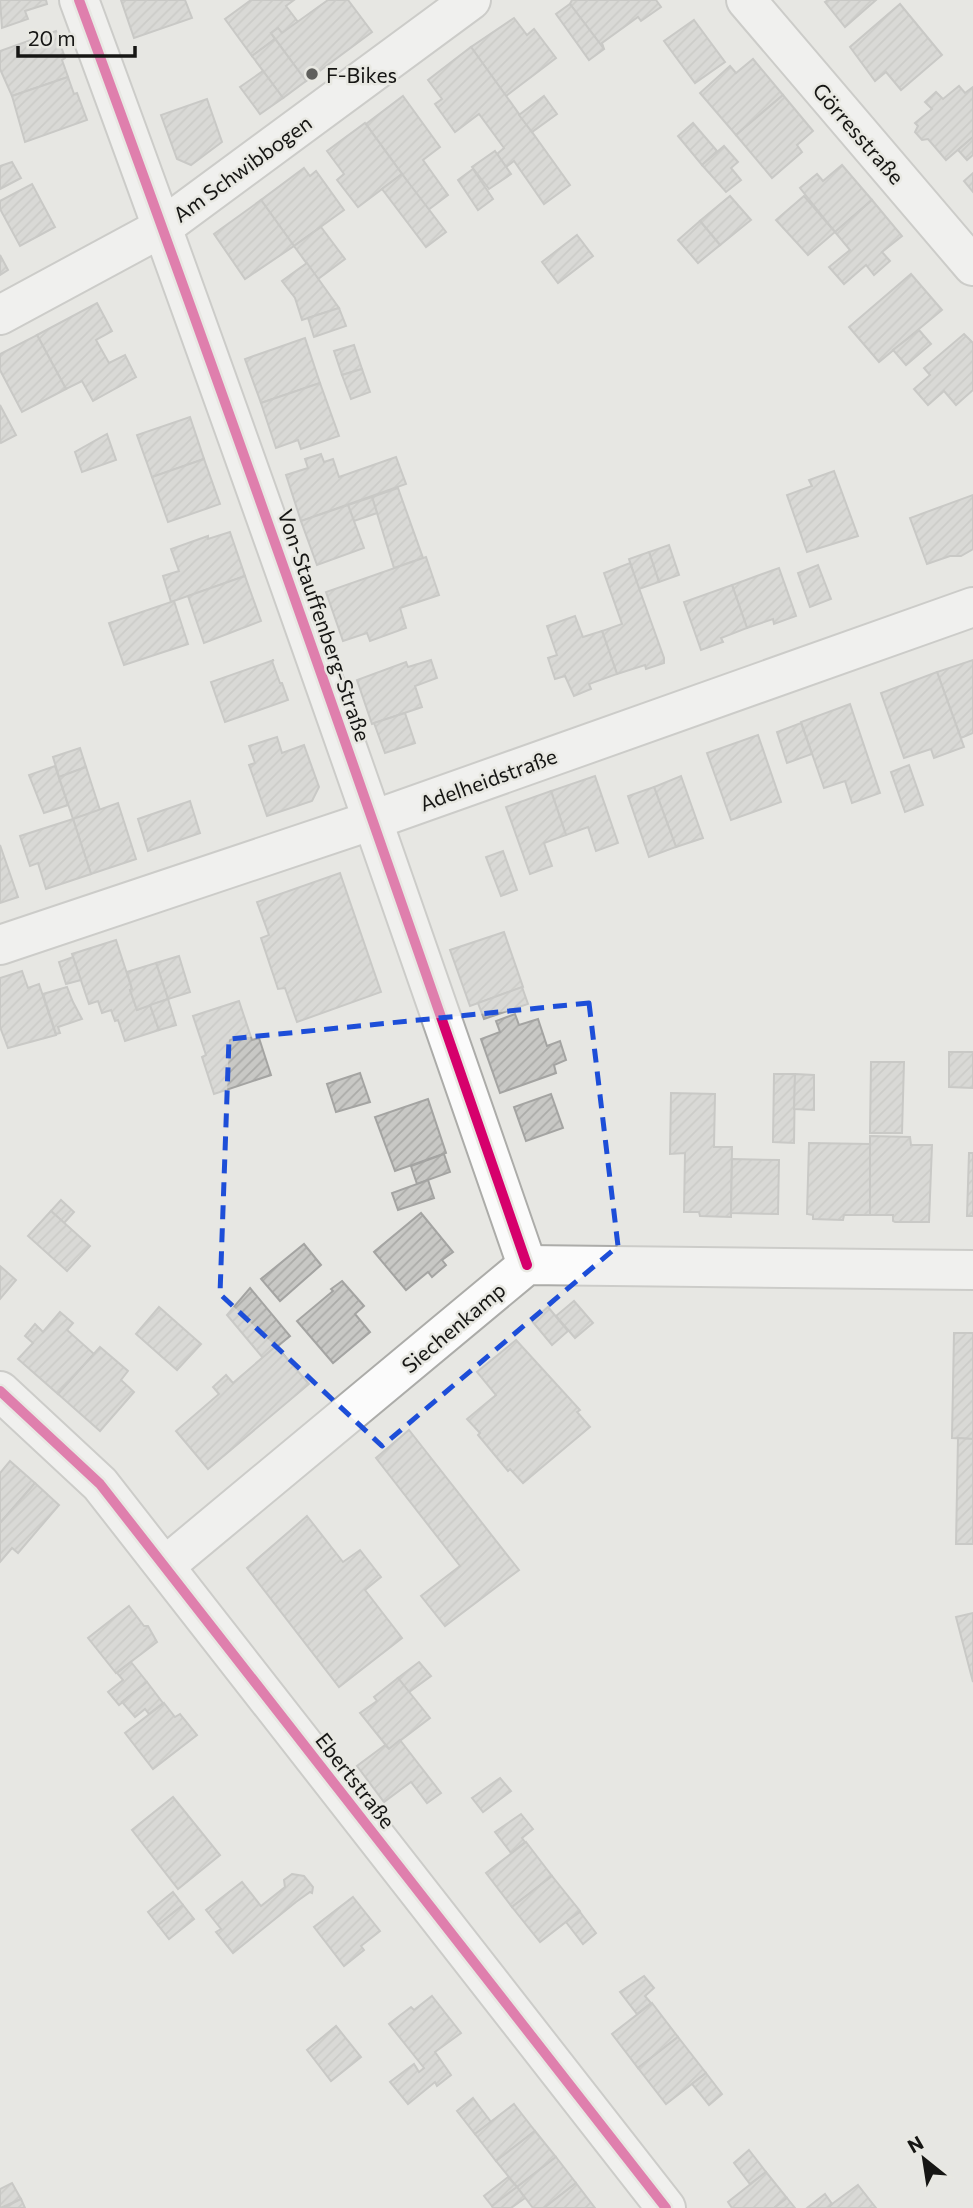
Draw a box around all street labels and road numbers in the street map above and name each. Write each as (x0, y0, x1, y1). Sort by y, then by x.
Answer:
street label: Görresstraße (808, 77, 910, 189)
street label: Am Schwibbogen (168, 109, 316, 227)
street label: Von-Stauffenberg-Straße (273, 506, 377, 744)
street label: Adelheidstraße (416, 743, 560, 815)
street label: Siechenkamp (396, 1276, 510, 1378)
street label: Ebertstraße (311, 1727, 401, 1833)

